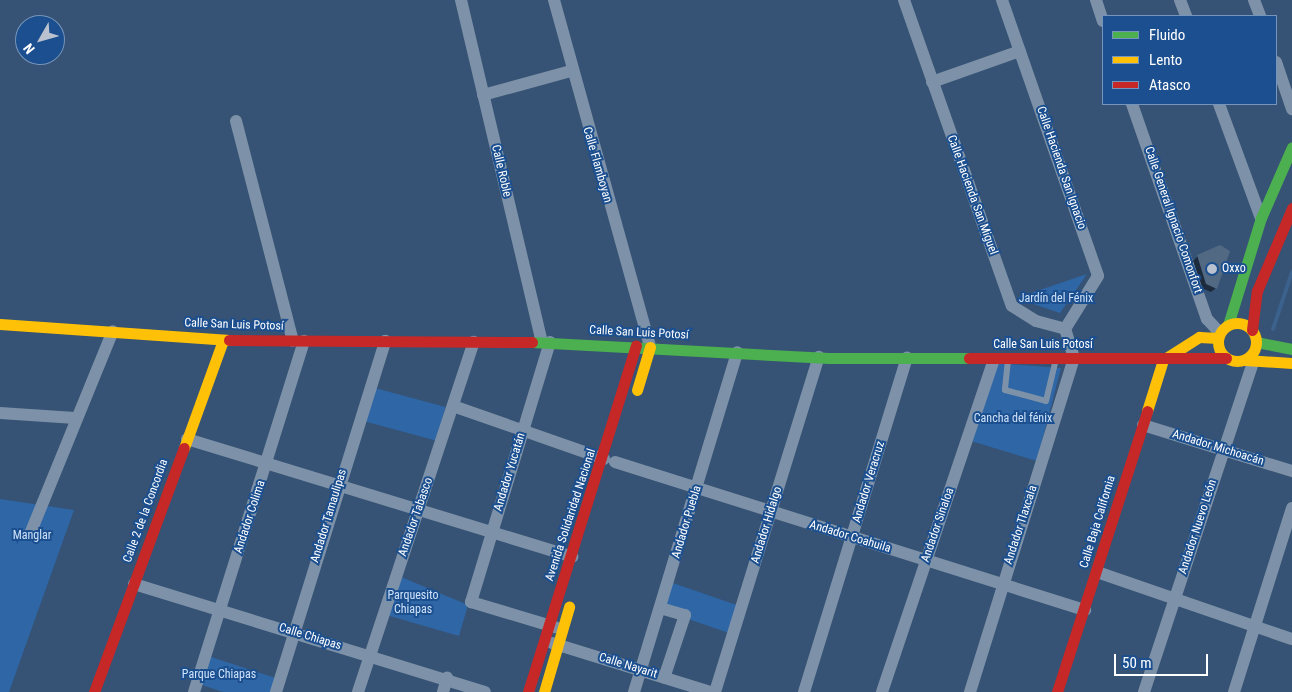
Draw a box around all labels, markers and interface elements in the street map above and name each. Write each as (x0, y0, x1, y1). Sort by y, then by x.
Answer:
north arrow (15, 15, 65, 65)
legend (1102, 15, 1277, 105)
text: Fluido (1149, 26, 1185, 44)
text: N (20, 40, 38, 57)
text: Lento (1149, 51, 1182, 69)
text: Atasco (1149, 76, 1190, 94)
street label: Calle Hacienda San Ignacio (1033, 105, 1089, 231)
street label: Calle Flamboyan (579, 125, 615, 205)
street label: Calle Hacienda San Miguel (944, 133, 1000, 257)
street label: Calle Roble (488, 143, 514, 199)
street label: Calle General Ignacio Comonfort (1141, 145, 1205, 295)
place label: Oxxo (1222, 262, 1246, 276)
marker: Oxxo (1206, 263, 1218, 275)
park label: Jardín del Fénix (1019, 292, 1093, 306)
street label: Calle San Luis Potosí (184, 316, 284, 334)
street label: Calle San Luis Potosí (589, 323, 689, 343)
street label: Calle San Luis Potosí (993, 338, 1093, 352)
park label: Cancha del fénix (974, 412, 1052, 426)
street label: Andador Michoacán (1171, 427, 1265, 469)
street label: Andador Yucatán (491, 431, 529, 513)
street label: Andador Veracruz (850, 440, 888, 524)
street label: Avenida Solidaridad Nacional (543, 447, 599, 583)
street label: Calle 2 de la Concordia (121, 457, 171, 565)
street label: Andador Tamaulipas (308, 467, 350, 565)
street label: Calle Baja California (1077, 474, 1119, 570)
street label: Andador Tabasco (396, 475, 436, 559)
street label: Andador Nuevo León (1176, 478, 1220, 576)
street label: Andador Colima (231, 479, 269, 555)
street label: Andador Puebla (669, 484, 705, 560)
street label: Andador Tlaxcala (1001, 484, 1041, 566)
street label: Andador Hidalgo (749, 485, 785, 565)
street label: Andador Sinaloa (919, 486, 957, 564)
street label: Andador Coahuila (808, 518, 892, 556)
park label: Manglar (13, 529, 51, 543)
park label: Parquesito Chiapas (388, 589, 438, 617)
street label: Calle Chiapas (277, 621, 343, 653)
scale bar (1117, 644, 1211, 676)
street label: Calle Nayarit (597, 650, 659, 682)
text: 50 m (1122, 654, 1152, 672)
park label: Parque Chiapas (182, 668, 256, 682)

